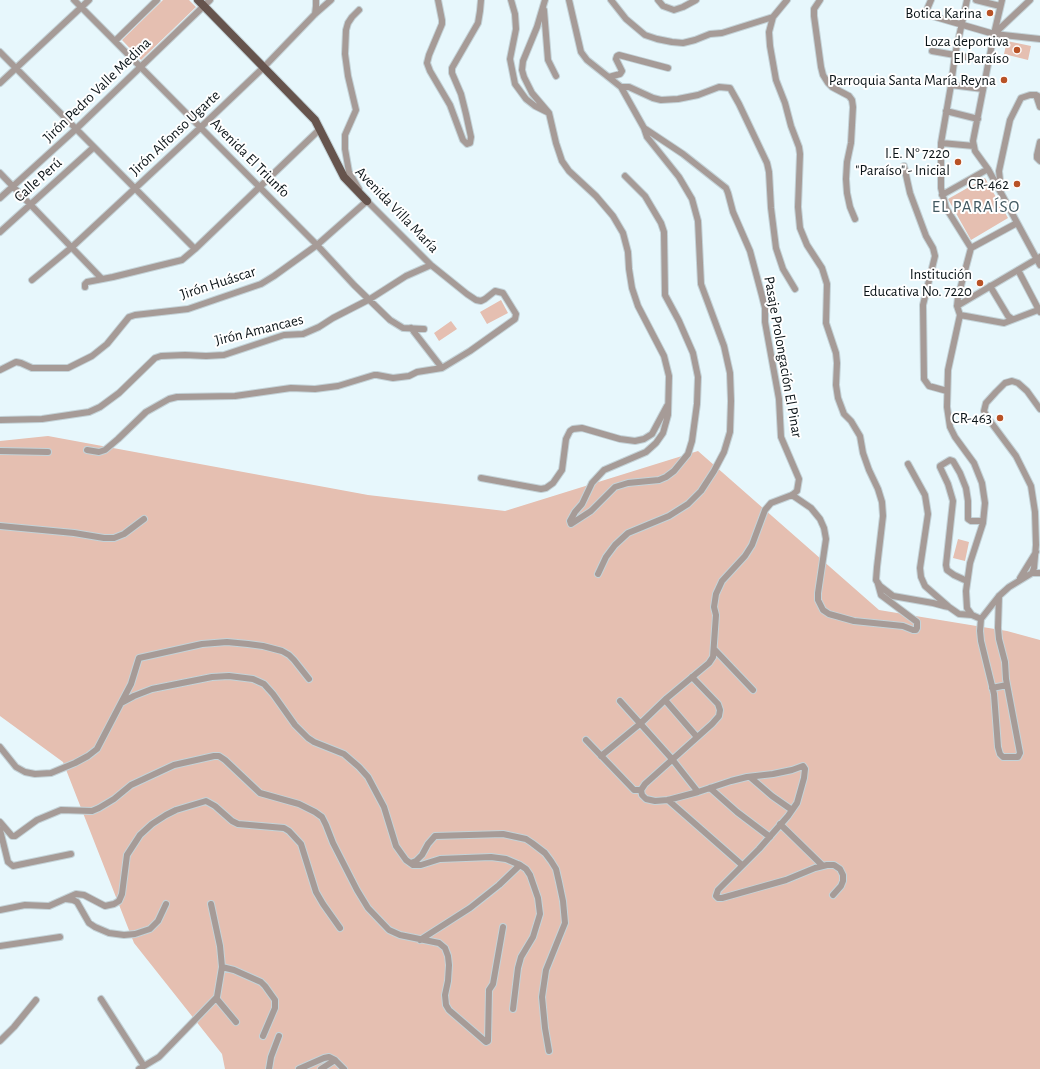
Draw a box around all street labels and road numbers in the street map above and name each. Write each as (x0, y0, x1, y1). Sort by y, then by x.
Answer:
street label: Jirón Pedro Valle Medina (39, 34, 155, 146)
street label: Jirón Alfonso Ugarte (126, 86, 224, 180)
street label: Avenida El Triunfo (207, 115, 293, 201)
street label: Calle Perú (10, 154, 66, 206)
street label: Avenida Villa María (351, 163, 443, 257)
street label: Jirón Huáscar (178, 262, 258, 304)
street label: Pasaje Prolongación El Pinar (760, 275, 806, 439)
street label: Jirón Amancaes (213, 310, 305, 350)

